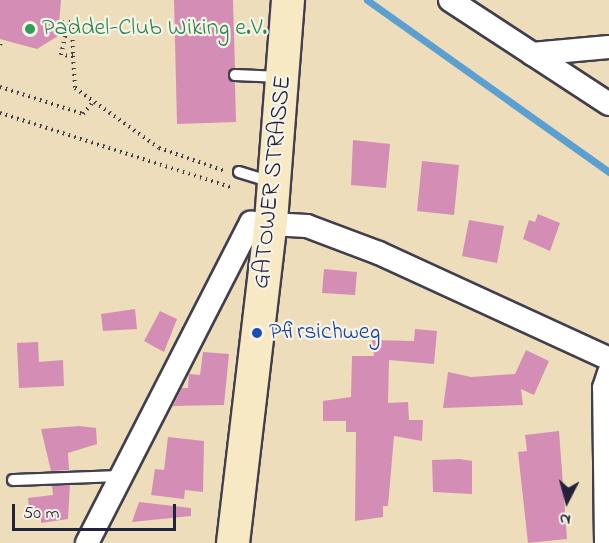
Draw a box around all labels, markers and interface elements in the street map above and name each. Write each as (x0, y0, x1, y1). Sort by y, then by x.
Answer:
place label: Paddel-Club Wiking e.V. (42, 15, 267, 43)
marker: Paddel-Club Wiking e.V. (23, 22, 37, 36)
street label: GATOWER STRASSE (247, 74, 299, 290)
place label: Pfirsichweg (269, 319, 380, 347)
marker: Pfirsichweg (250, 326, 264, 340)
north arrow (537, 471, 597, 531)
scale bar (15, 492, 178, 530)
text: 50 m (23, 501, 60, 527)
text: N (558, 506, 572, 531)

